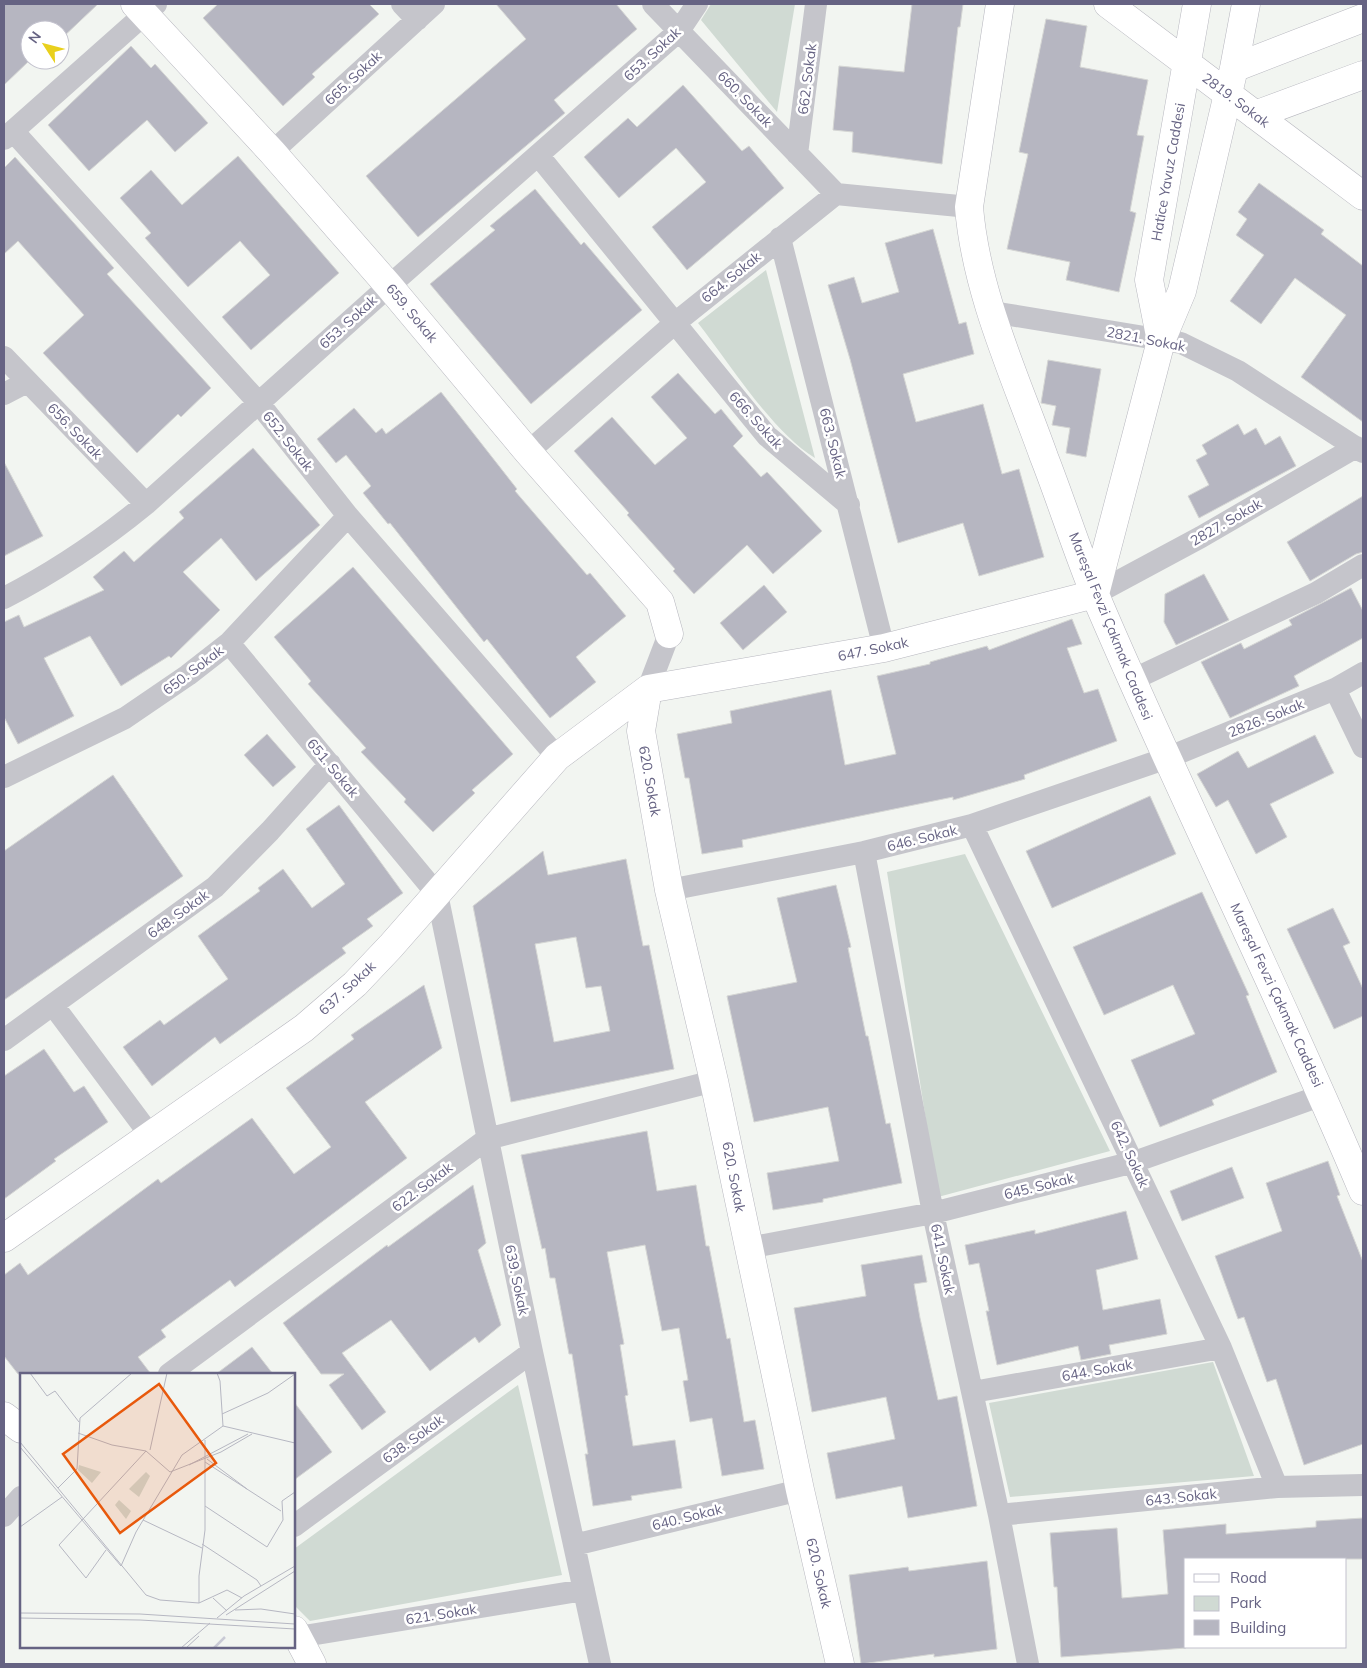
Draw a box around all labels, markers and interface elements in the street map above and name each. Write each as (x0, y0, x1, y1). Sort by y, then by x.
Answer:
north arrow (20, 20, 70, 70)
street label: 653. Sokak (620, 22, 685, 85)
text: N (24, 28, 45, 47)
street label: 662. Sokak (794, 42, 820, 116)
street label: 665. Sokak (321, 46, 386, 109)
street label: 660. Sokak (714, 67, 777, 132)
street label: 2819. Sokak (1199, 69, 1274, 132)
street label: Hatice Yavuz Caddesi (1147, 101, 1189, 243)
street label: 664. Sokak (698, 247, 765, 306)
street label: 659. Sokak (382, 280, 442, 347)
street label: 653. Sokak (315, 291, 381, 353)
street label: 2821. Sokak (1105, 323, 1188, 356)
street label: 666. Sokak (725, 387, 787, 453)
street label: 656. Sokak (44, 399, 107, 464)
street label: 663. Sokak (816, 406, 851, 481)
street label: 652. Sokak (259, 407, 318, 475)
street label: 2827. Sokak (1187, 494, 1266, 550)
street label: Mareşal Fevzi Çakmak Caddesi (1065, 529, 1157, 723)
street label: 647. Sokak (836, 633, 911, 665)
street label: 650. Sokak (159, 641, 228, 699)
street label: 2826. Sokak (1226, 694, 1307, 741)
street label: 651. Sokak (303, 735, 363, 802)
street label: 620. Sokak (635, 744, 665, 819)
street label: 646. Sokak (885, 820, 960, 855)
street label: 648. Sokak (144, 885, 213, 942)
street label: Mareşal Fevzi Çakmak Caddesi (1226, 900, 1328, 1090)
street label: 637. Sokak (315, 956, 380, 1019)
street label: 642. Sokak (1107, 1118, 1154, 1191)
street label: 620. Sokak (718, 1140, 750, 1215)
street label: 622. Sokak (388, 1158, 457, 1216)
street label: 645. Sokak (1002, 1168, 1077, 1203)
street label: 641. Sokak (927, 1222, 959, 1297)
street label: 639. Sokak (501, 1243, 533, 1318)
street label: 644. Sokak (1060, 1355, 1135, 1385)
inset map (20, 1373, 295, 1648)
street label: 638. Sokak (379, 1410, 448, 1467)
street label: 643. Sokak (1144, 1484, 1218, 1510)
street label: 640. Sokak (650, 1499, 725, 1534)
street label: 620. Sokak (802, 1536, 836, 1611)
legend (1184, 1558, 1347, 1648)
text: Road (1230, 1568, 1267, 1587)
text: Park (1230, 1593, 1262, 1612)
street label: 621. Sokak (404, 1599, 479, 1628)
text: Building (1230, 1618, 1286, 1637)

